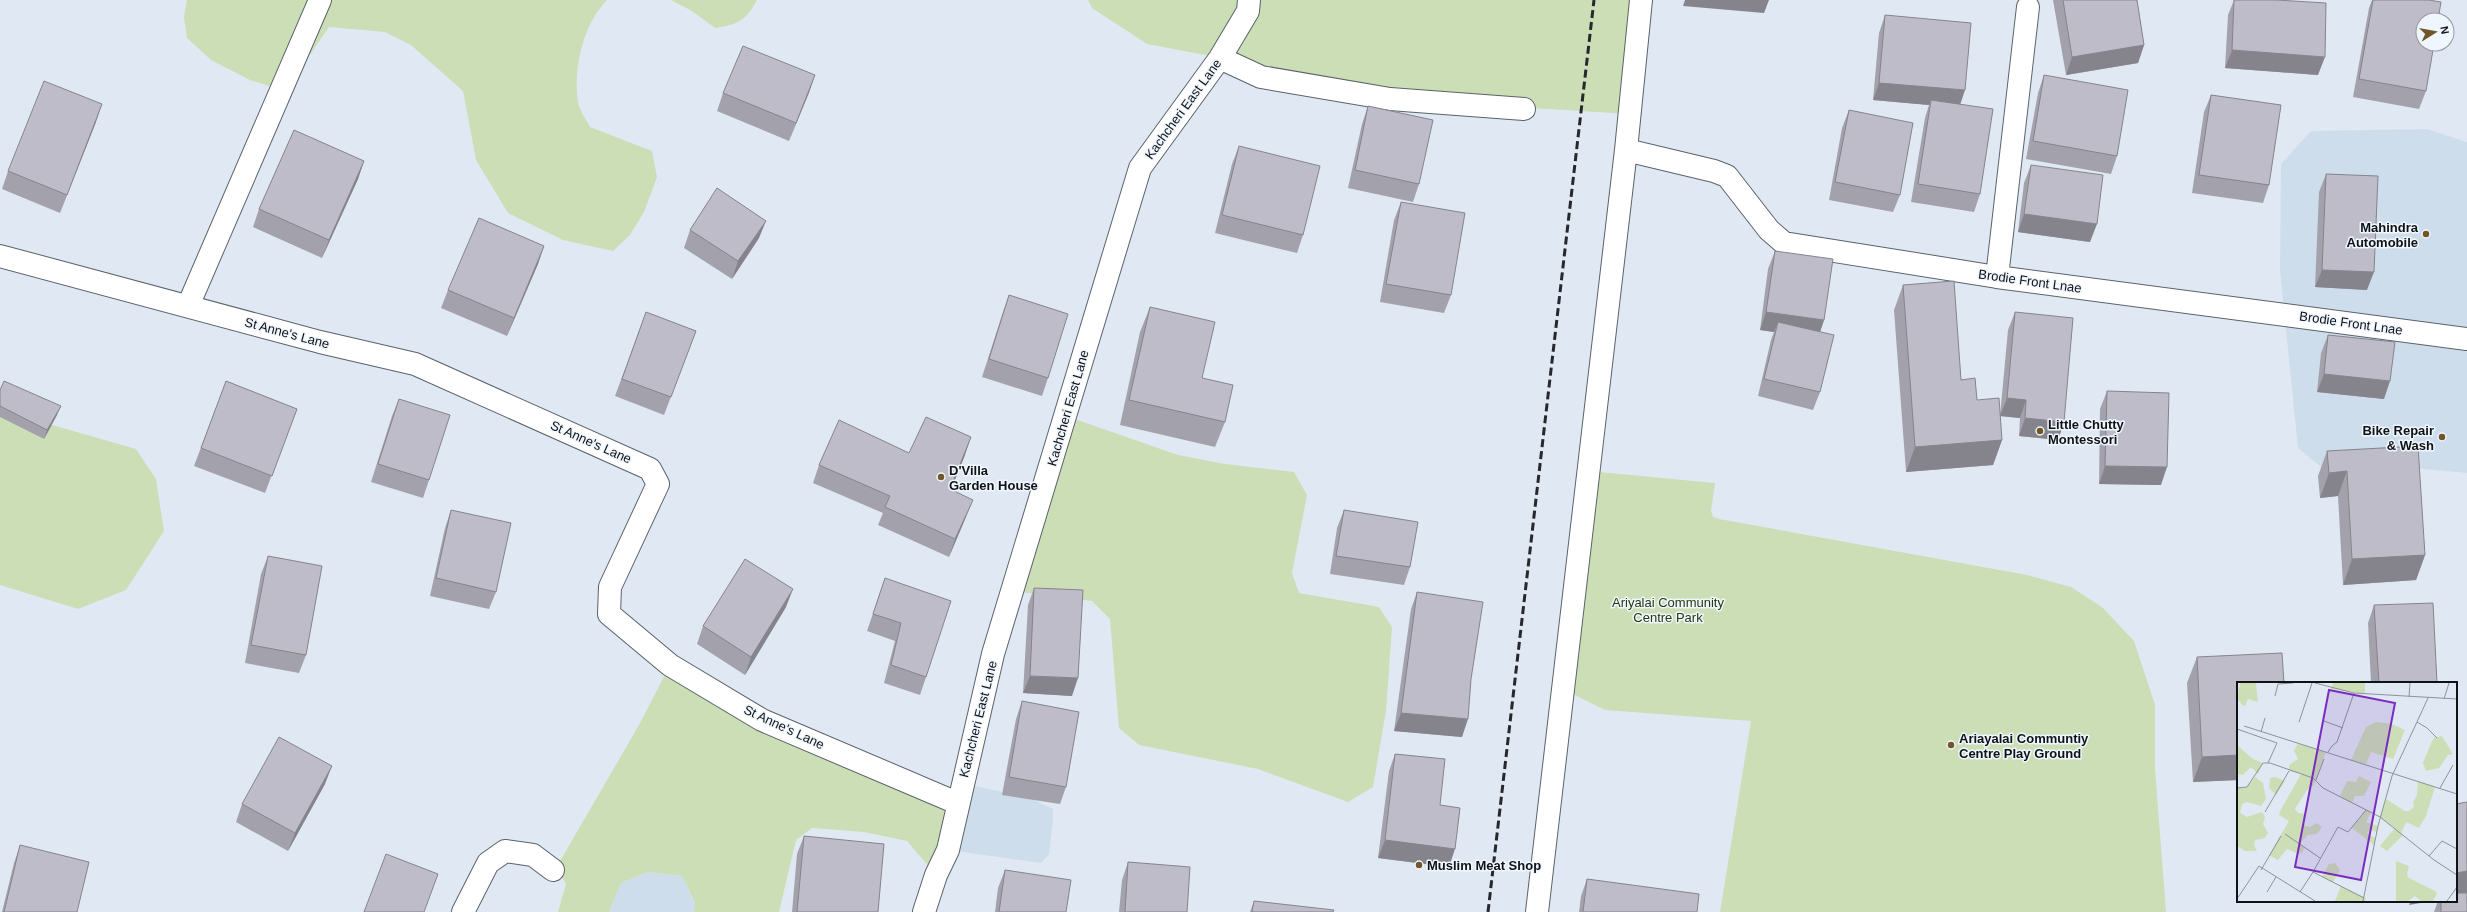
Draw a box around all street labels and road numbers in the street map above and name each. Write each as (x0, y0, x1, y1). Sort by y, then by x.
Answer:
street label: Kachcheri East Lane (1142, 56, 1224, 162)
street label: Brodie Front Lnae (1977, 266, 2083, 296)
street label: Brodie Front Lnae (2298, 308, 2404, 338)
street label: St Anne's Lane (243, 314, 331, 352)
street label: Kachcheri East Lane (1044, 348, 1092, 468)
street label: St Anne's Lane (548, 417, 634, 467)
street label: Kachcheri East Lane (956, 659, 1000, 779)
street label: St Anne's Lane (741, 702, 827, 752)

